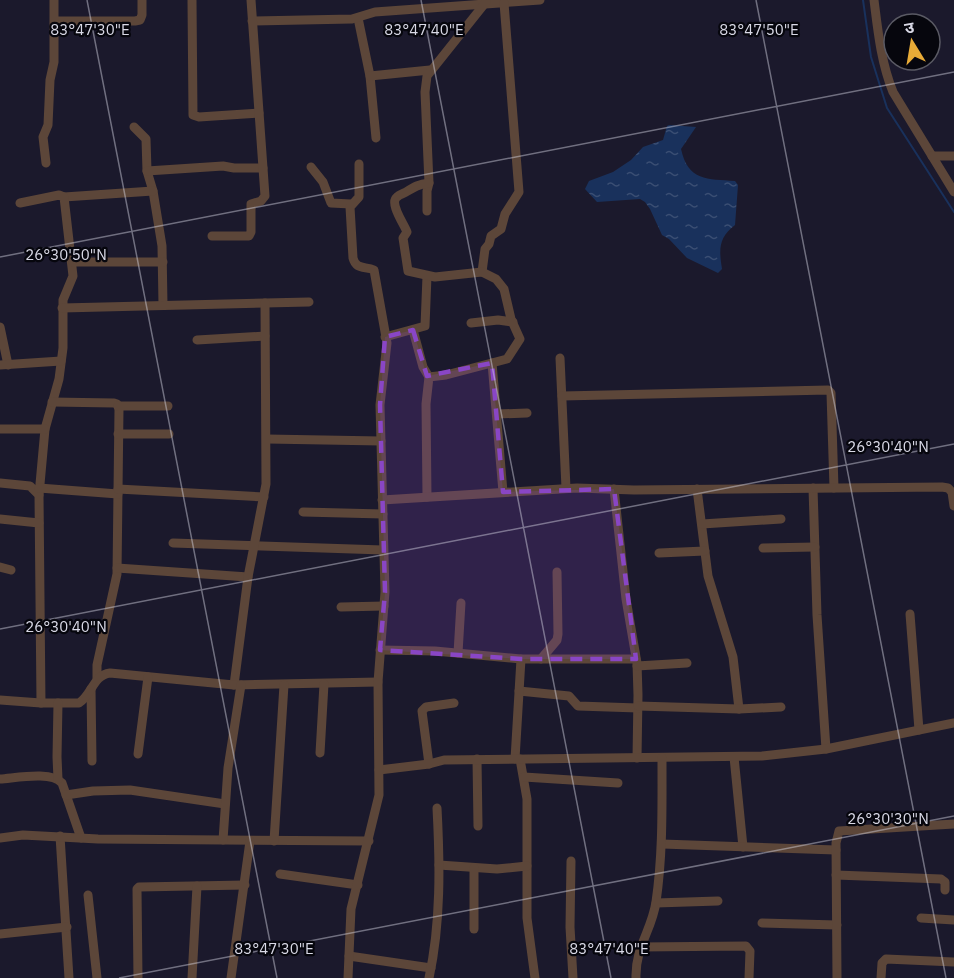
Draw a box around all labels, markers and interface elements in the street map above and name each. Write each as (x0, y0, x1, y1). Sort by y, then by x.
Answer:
north arrow (882, 12, 942, 72)
text: उ (903, 16, 916, 38)
text: 83°47'30"E (50, 20, 130, 39)
text: 83°47'40"E (384, 20, 464, 39)
text: 83°47'50"E (719, 20, 799, 39)
text: 26°30'50"N (25, 245, 107, 264)
text: 26°30'40"N (847, 437, 929, 456)
text: 26°30'40"N (25, 617, 107, 636)
text: 26°30'30"N (847, 809, 929, 828)
text: 83°47'30"E (234, 939, 314, 958)
text: 83°47'40"E (569, 939, 649, 958)

